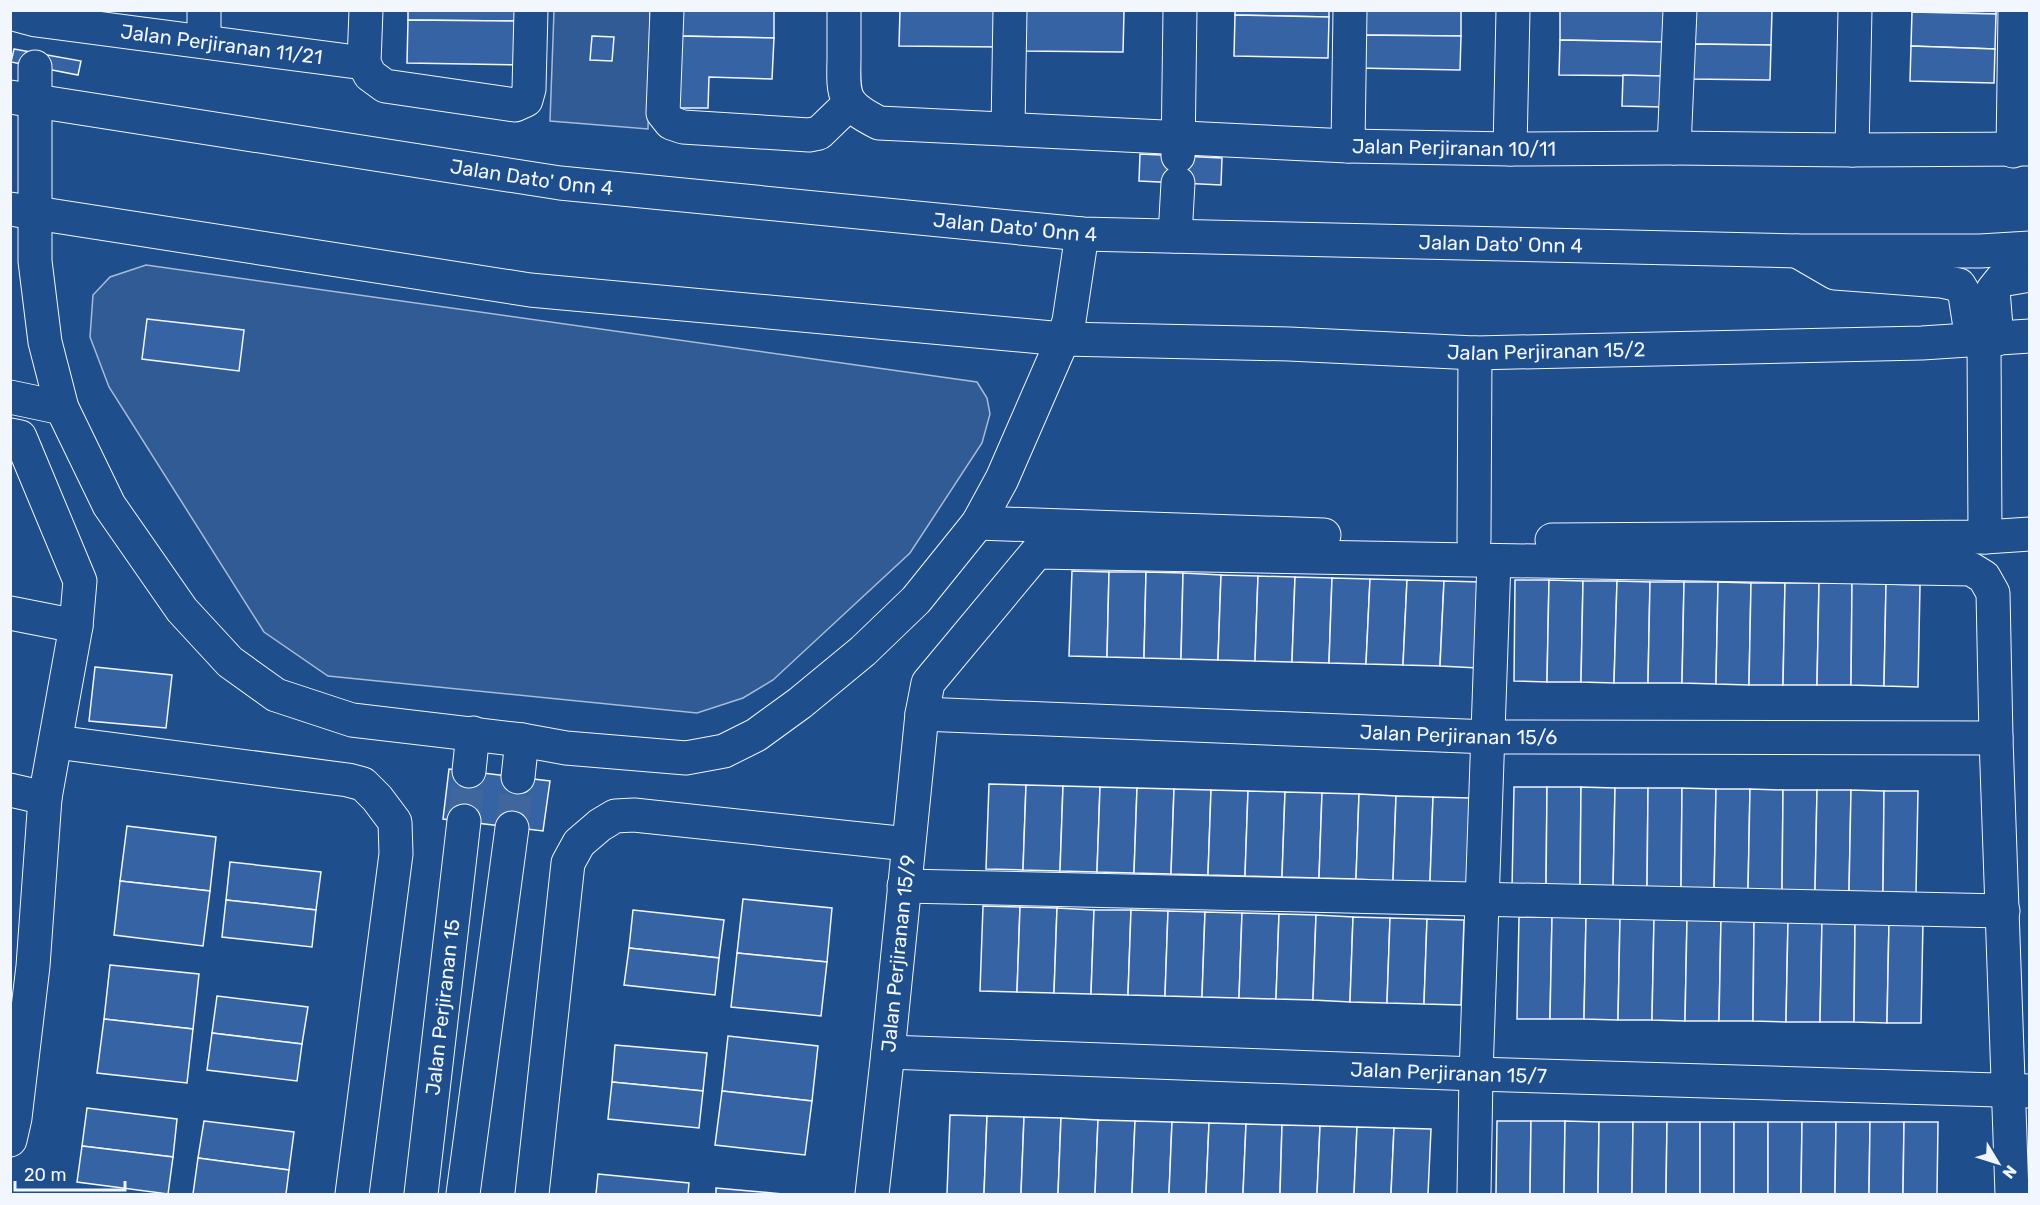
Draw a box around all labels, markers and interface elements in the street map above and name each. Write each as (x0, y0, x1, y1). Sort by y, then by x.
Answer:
street label: Jalan Perjiranan 11/21 (119, 19, 324, 69)
street label: Jalan Perjiranan 10/11 (1352, 134, 1556, 161)
street label: Jalan Dato' Onn 4 (449, 154, 614, 200)
street label: Jalan Dato' Onn 4 (932, 208, 1097, 246)
street label: Jalan Dato' Onn 4 (1418, 230, 1583, 258)
street label: Jalan Perjiranan 15/2 (1447, 337, 1646, 365)
street label: Jalan Perjiranan 15/6 (1359, 720, 1557, 749)
street label: Jalan Perjiranan 15/9 (876, 853, 920, 1053)
street label: Jalan Perjiranan 15 (420, 918, 465, 1097)
street label: Jalan Perjiranan 15/7 (1350, 1057, 1547, 1088)
north arrow (1968, 1133, 2028, 1193)
scale bar (15, 1154, 124, 1192)
text: N (1998, 1162, 2020, 1182)
text: 20 m (24, 1164, 66, 1186)

